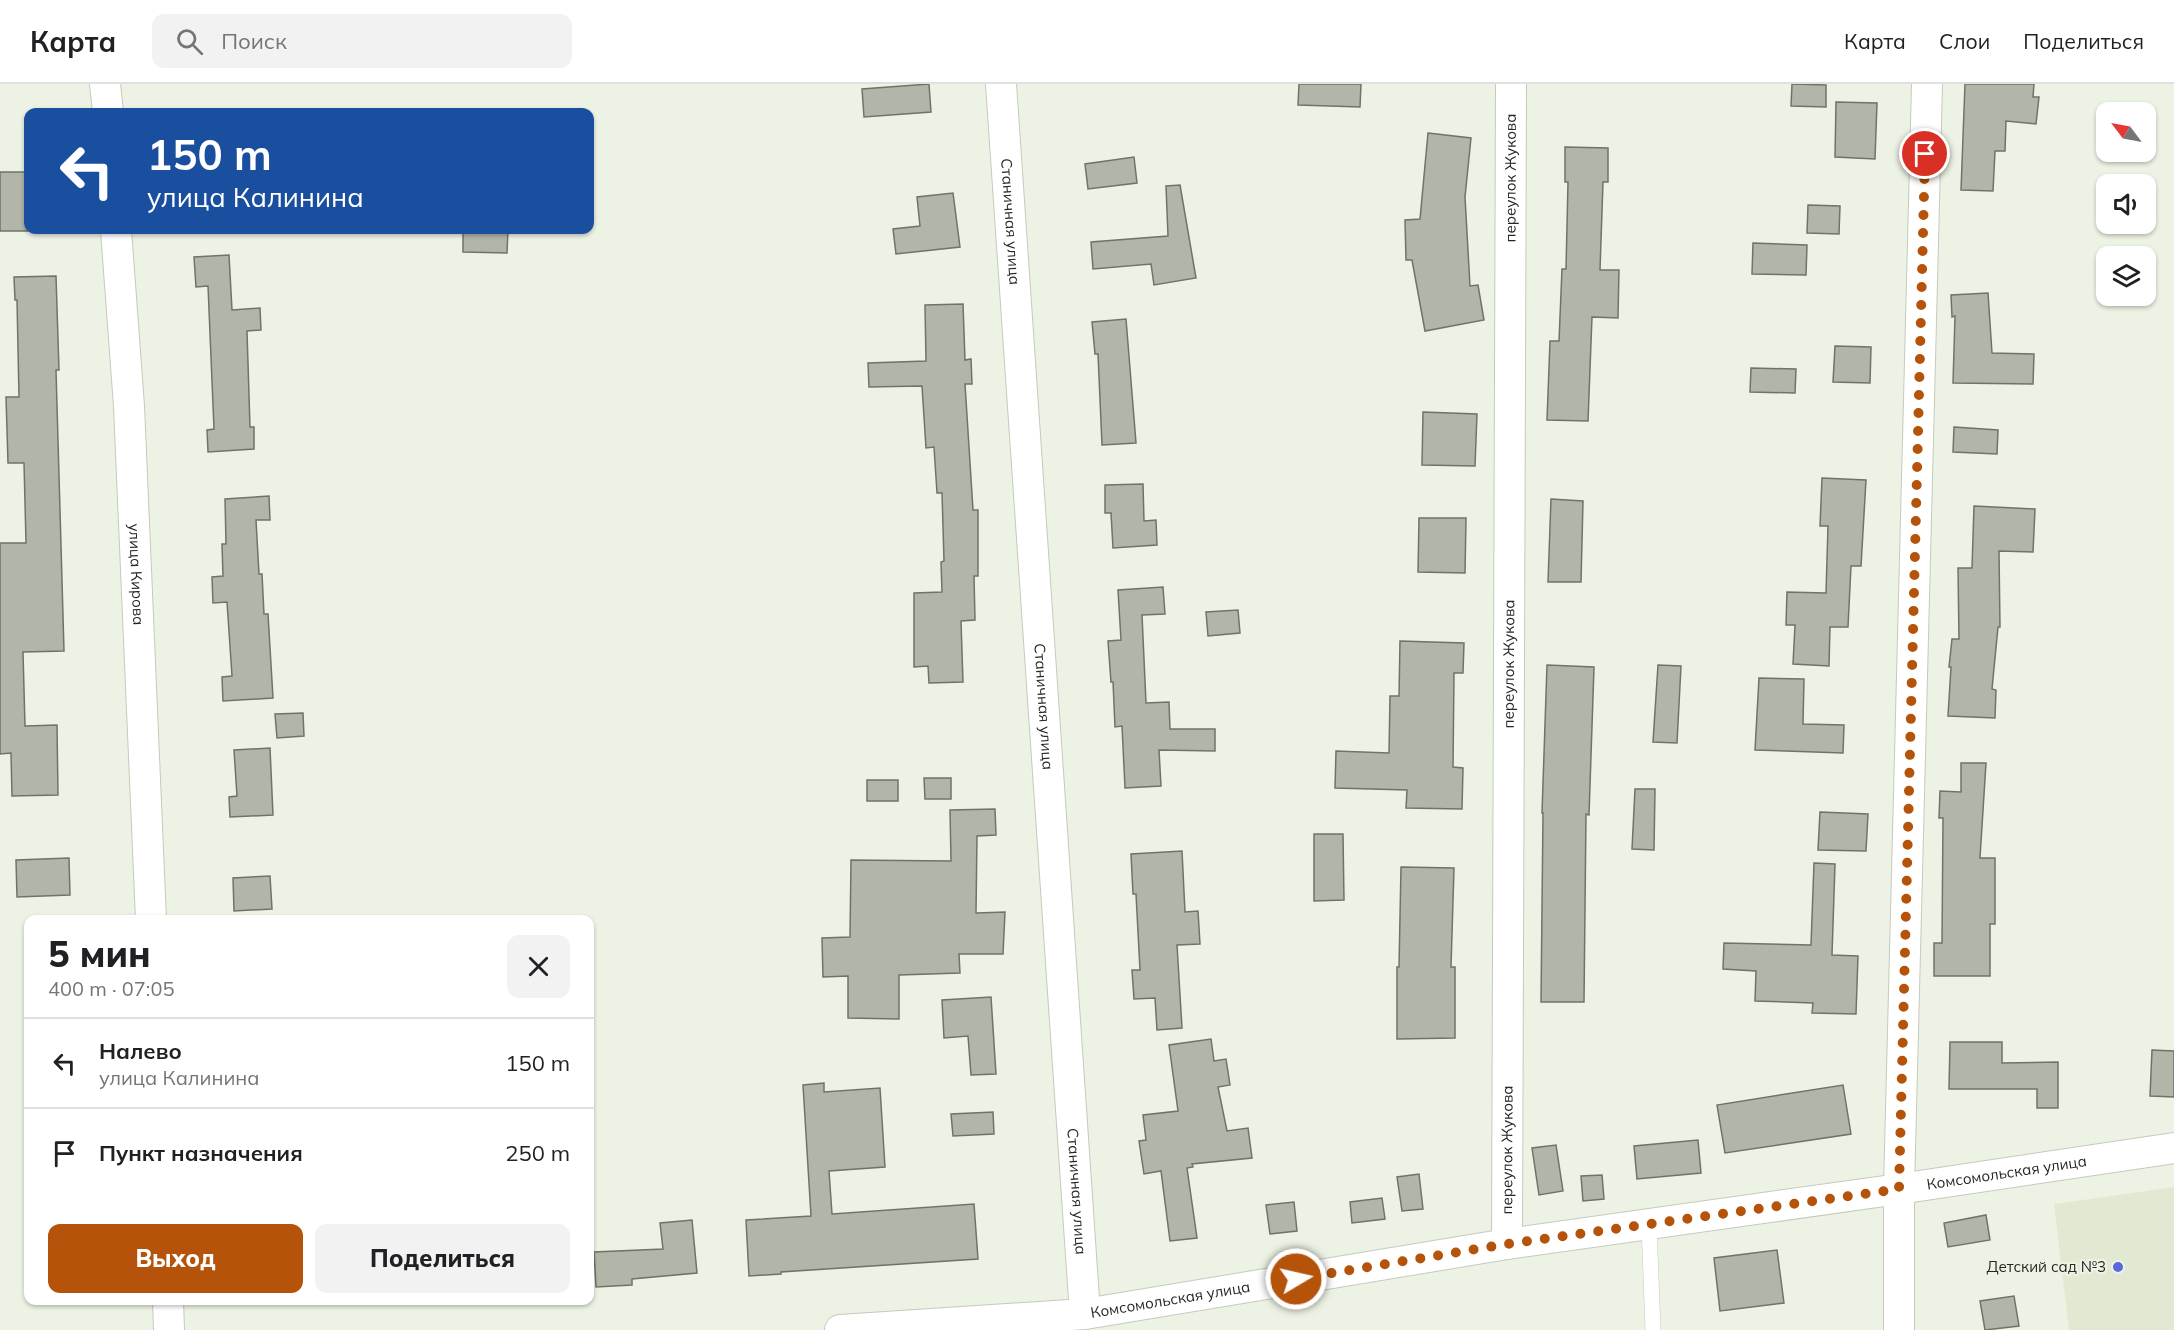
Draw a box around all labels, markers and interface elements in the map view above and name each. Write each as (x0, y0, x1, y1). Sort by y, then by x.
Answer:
search box (152, 14, 572, 68)
text: Карта (30, 24, 116, 59)
icon: search (173, 25, 206, 58)
text: Поиск (221, 27, 287, 55)
text: Карта (1844, 28, 1906, 54)
text: Слои (1939, 28, 1990, 54)
text: Поделиться (2023, 28, 2144, 54)
north arrow (2096, 102, 2156, 162)
map controls (2096, 102, 2156, 306)
street label: переулок Жукова (1500, 114, 1520, 242)
text: 150 m (147, 128, 272, 181)
pin (1899, 128, 1950, 179)
icon: left (48, 132, 126, 210)
icon: arrive (1908, 137, 1941, 170)
street label: Станичная улица (997, 158, 1025, 285)
button: sound (2096, 174, 2156, 234)
text: улица Калинина (147, 180, 364, 214)
button: layers (2096, 246, 2156, 306)
street label: улица Кирова (125, 523, 148, 626)
street label: переулок Жукова (1499, 600, 1518, 728)
street label: Станичная улица (1030, 643, 1058, 770)
text: 5 мин (48, 931, 151, 976)
button: close (507, 935, 570, 998)
text: 400 m · 07:05 (48, 976, 174, 1001)
text: Налево (99, 1037, 182, 1065)
icon: left (48, 1047, 81, 1080)
text: 150 m (505, 1049, 570, 1077)
text: улица Калинина (99, 1065, 260, 1090)
street label: переулок Жукова (1497, 1086, 1517, 1214)
street label: Станичная улица (1063, 1128, 1091, 1255)
icon: arrive (48, 1137, 81, 1170)
text: Пункт назначения (99, 1139, 303, 1167)
text: 250 m (505, 1139, 570, 1167)
street label: Комсомольская улица (1925, 1151, 2088, 1194)
button: Выход (48, 1224, 303, 1293)
button: Поделиться (315, 1224, 570, 1293)
position arrow (1264, 1247, 1328, 1311)
place label: Детский сад №3 (1986, 1257, 2106, 1276)
marker: Детский сад №3 (2111, 1260, 2125, 1274)
street label: Комсомольская улица (1089, 1277, 1251, 1322)

